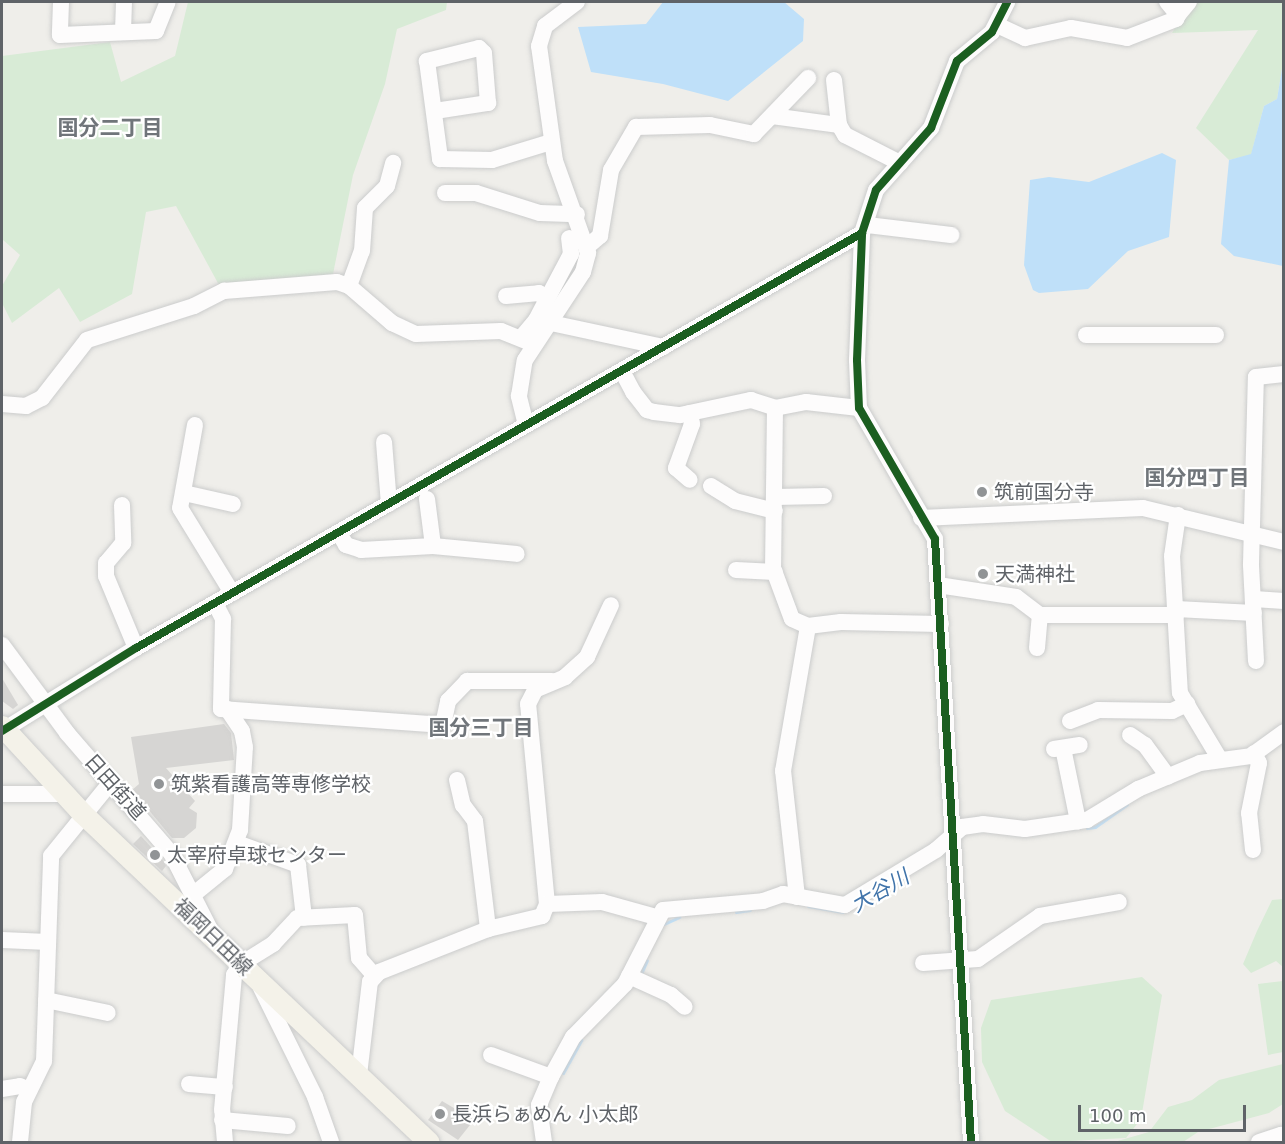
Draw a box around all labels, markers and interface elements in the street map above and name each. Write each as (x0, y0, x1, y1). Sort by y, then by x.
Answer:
district label: 国分二丁目 (58, 115, 162, 141)
district label: 国分四丁目 (1145, 465, 1249, 491)
place label: 筑前国分寺 (994, 480, 1094, 504)
marker: 筑前国分寺 (975, 485, 989, 499)
place label: 天満神社 (995, 562, 1075, 586)
marker: 天満神社 (976, 567, 990, 581)
district label: 国分三丁目 (429, 715, 533, 741)
street label: 日田街道 (79, 749, 151, 825)
place label: 筑紫看護高等専修学校 (171, 772, 371, 796)
marker: 筑紫看護高等専修学校 (152, 777, 166, 791)
place label: 太宰府卓球センター (167, 843, 347, 867)
marker: 太宰府卓球センター (148, 848, 162, 862)
water label: 大谷川 (846, 864, 914, 918)
street label: 福岡日田線 (169, 894, 257, 980)
scale bar (1081, 1093, 1249, 1131)
place label: 長浜らぁめん 小太郎 (452, 1102, 638, 1126)
text: 100 m (1089, 1105, 1147, 1126)
marker: 長浜らぁめん 小太郎 (433, 1107, 447, 1121)

